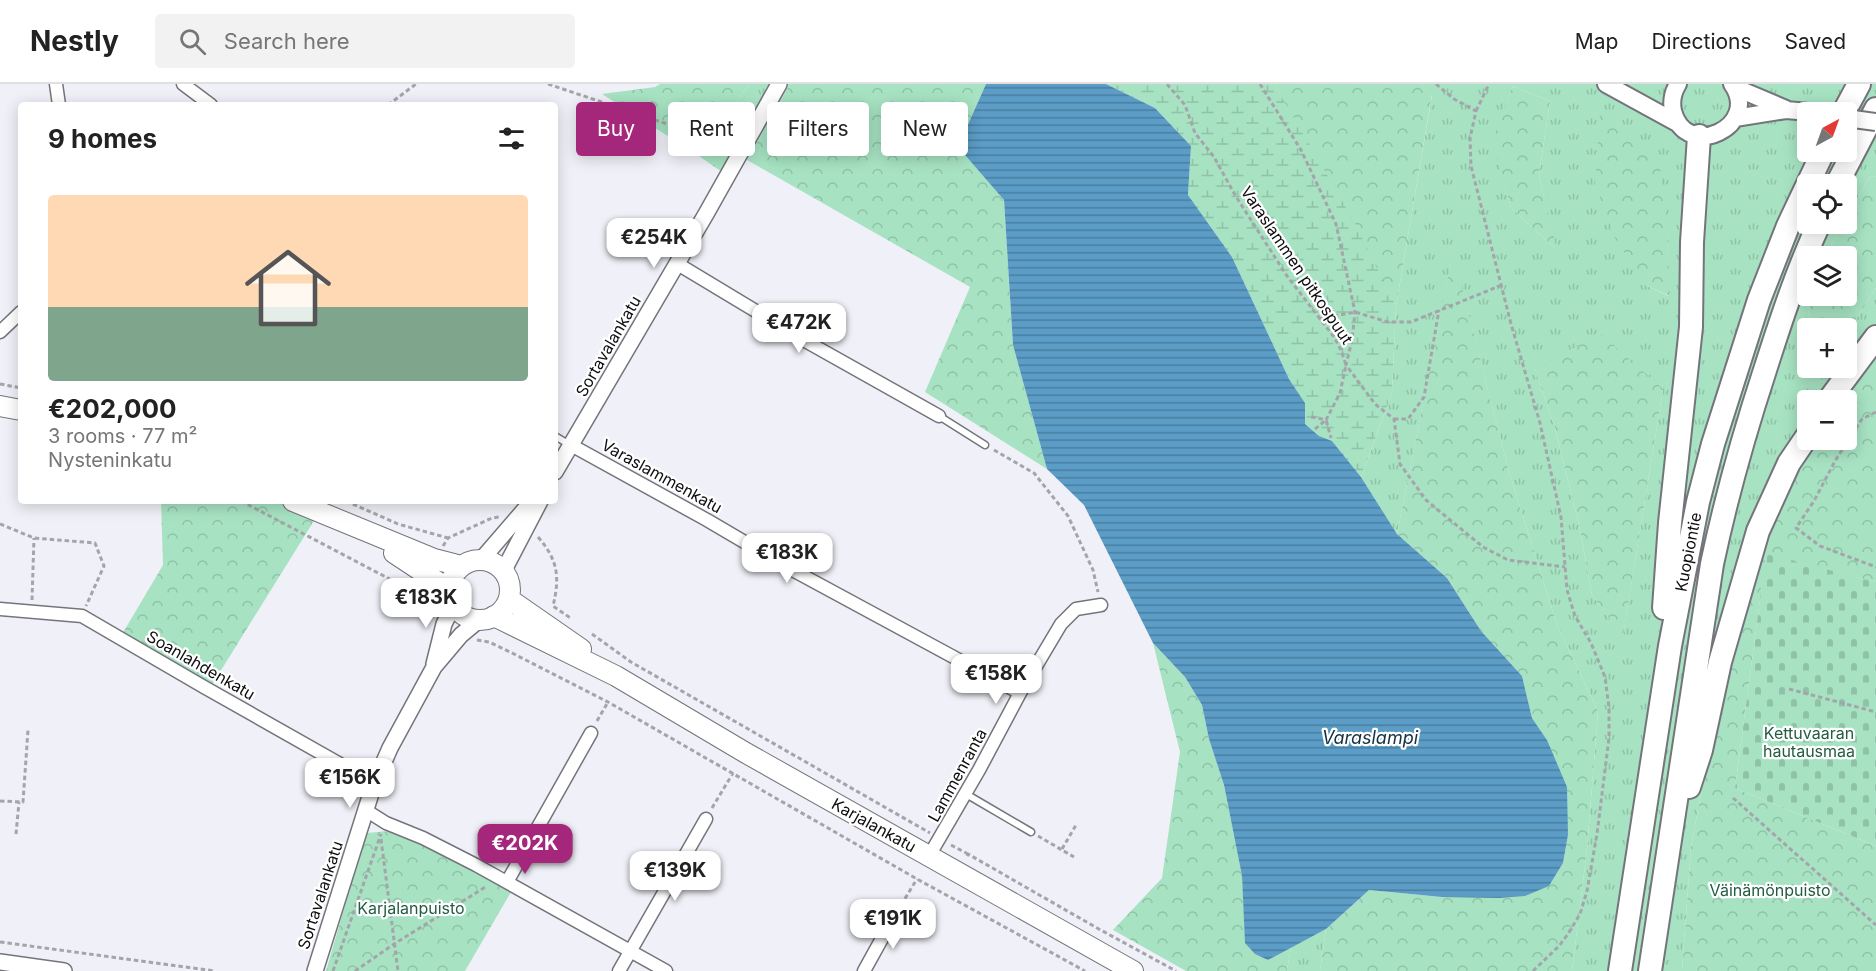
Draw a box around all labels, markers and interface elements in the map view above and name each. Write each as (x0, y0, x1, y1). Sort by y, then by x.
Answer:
search box (155, 14, 575, 68)
text: Nestly (30, 24, 119, 58)
icon: search (176, 25, 209, 58)
text: Search here (224, 28, 350, 54)
text: Map (1575, 29, 1618, 54)
text: Directions (1651, 29, 1752, 54)
text: Saved (1785, 29, 1846, 54)
chip: Buy (576, 102, 656, 156)
chip: Rent (668, 102, 755, 156)
chip: Filters (767, 102, 869, 156)
chip: New (881, 102, 968, 156)
north arrow (1797, 102, 1857, 162)
map controls (1797, 102, 1857, 450)
icon: filters (495, 122, 528, 155)
text: 9 homes (48, 123, 157, 154)
button: locate (1797, 174, 1857, 234)
street label: Varaslammen pitkospuut (1237, 182, 1357, 348)
pin: €254K (612, 218, 696, 269)
text: €254K (621, 225, 687, 249)
icon: home (234, 234, 342, 342)
button: layers (1797, 246, 1857, 306)
street label: Sortavalankatu (571, 292, 645, 400)
pin: €472K (757, 303, 841, 354)
text: €472K (766, 310, 832, 334)
button: + (1797, 318, 1857, 378)
button: − (1797, 390, 1857, 450)
text: €202,000 (48, 393, 177, 424)
text: 3 rooms · 77 m² (48, 424, 197, 448)
street label: Varaslammenkatu (598, 435, 726, 517)
text: Nysteninkatu (48, 448, 172, 472)
street label: Kuopiontie (1671, 511, 1705, 593)
pin: €183K (745, 533, 829, 584)
text: €183K (756, 540, 818, 564)
pin: €183K (384, 578, 468, 629)
text: €183K (395, 585, 457, 609)
street label: Soanlahdenkatu (143, 626, 259, 704)
pin: €158K (954, 654, 1038, 705)
text: €158K (965, 661, 1027, 685)
park label: Kettuvaaran hautausmaa (1763, 723, 1855, 761)
street label: Lammenranta (923, 725, 991, 825)
water label: Varaslampi (1322, 727, 1419, 748)
pin: €156K (308, 758, 392, 809)
text: €156K (319, 765, 381, 789)
street label: Karjalankatu (828, 794, 920, 856)
pin: €202K (483, 824, 567, 875)
text: €202K (492, 831, 558, 855)
street label: Sortavalankatu (293, 838, 347, 952)
pin: €139K (633, 851, 717, 902)
text: €139K (644, 858, 706, 882)
park label: Väinämönpuisto (1709, 880, 1831, 900)
park label: Karjalanpuisto (357, 898, 465, 918)
pin: €191K (851, 899, 935, 950)
text: €191K (864, 906, 922, 930)

